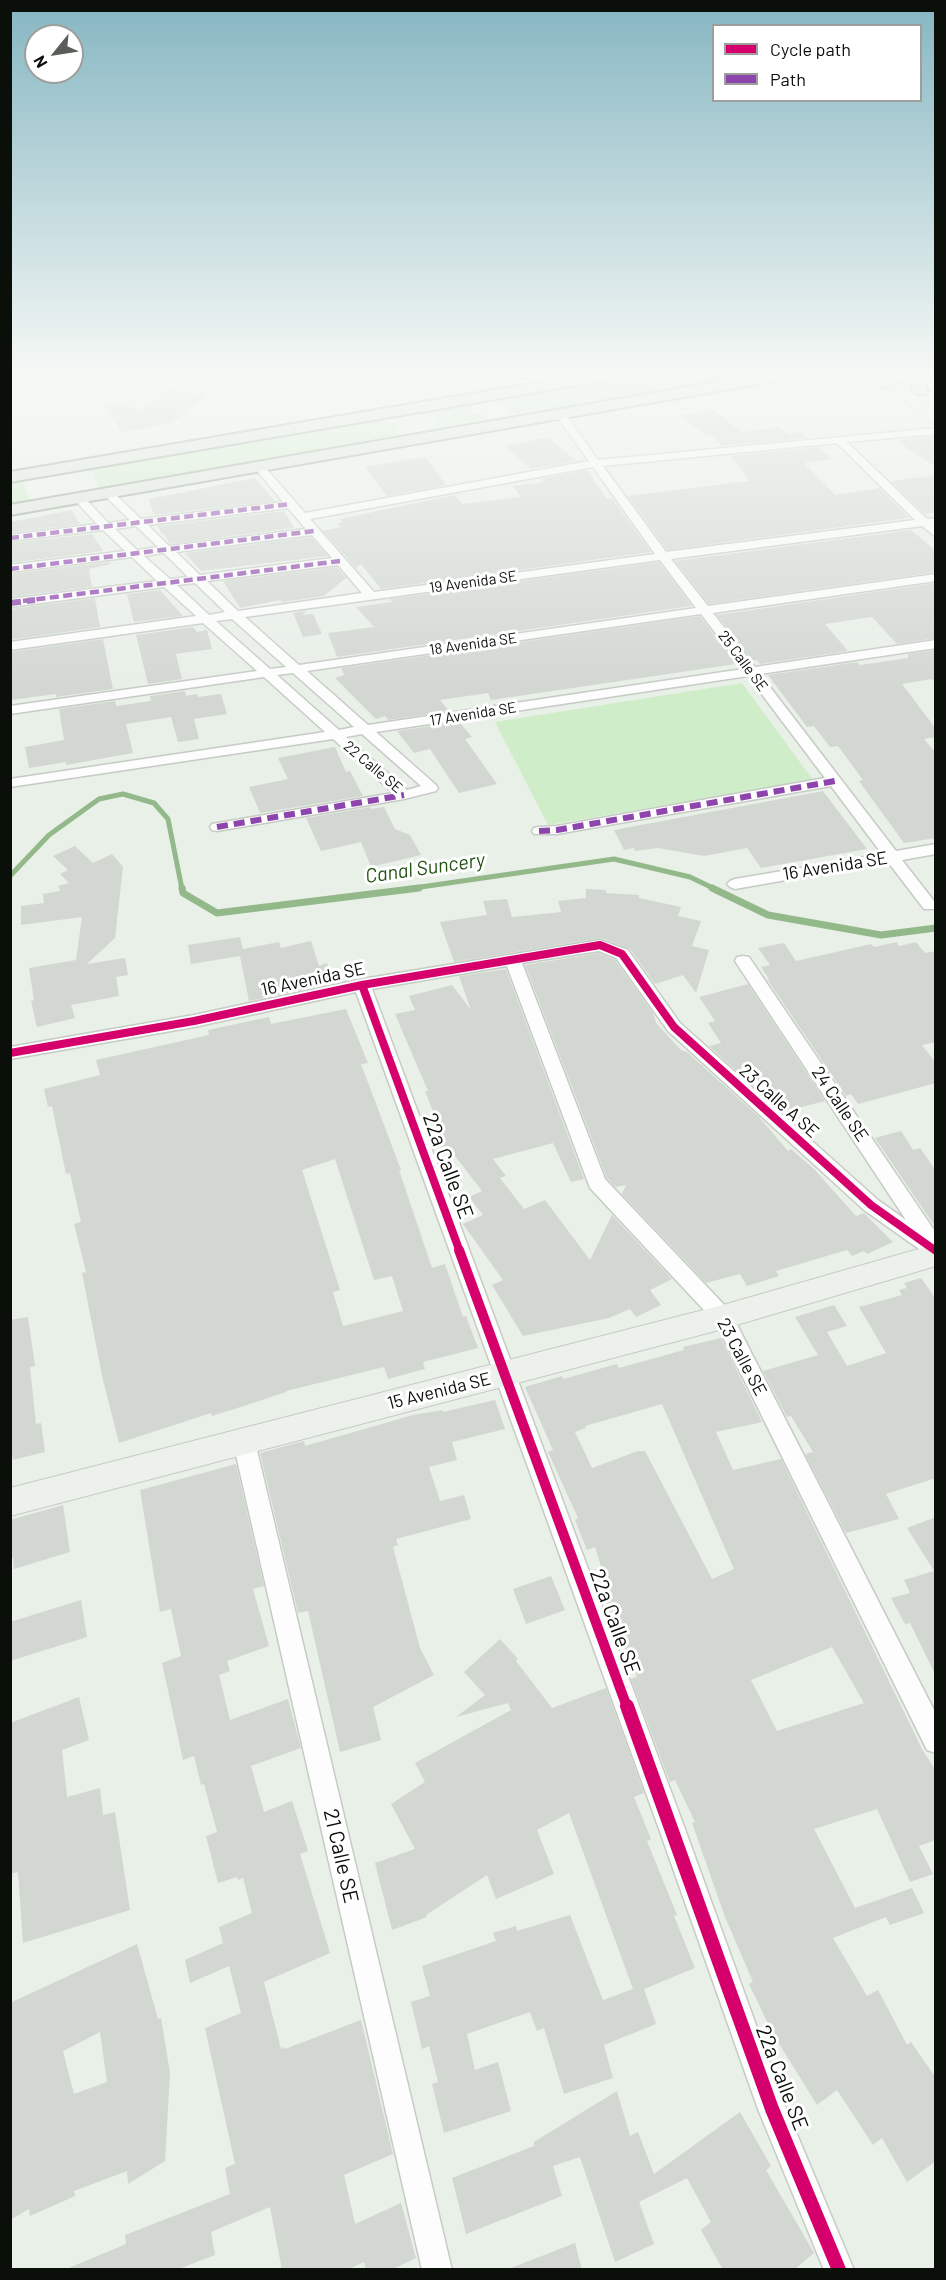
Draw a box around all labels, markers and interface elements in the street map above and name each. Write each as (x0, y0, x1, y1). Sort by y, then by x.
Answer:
north arrow (24, 24, 84, 84)
legend (712, 24, 922, 102)
text: Cycle path (770, 38, 851, 60)
text: N (29, 53, 51, 72)
text: Path (770, 68, 806, 90)
street label: 19 Avenida SE (428, 567, 518, 597)
street label: 25 Calle SE (714, 627, 772, 695)
street label: 18 Avenida SE (428, 629, 518, 659)
street label: 17 Avenida SE (428, 698, 518, 730)
street label: 22 Calle SE (340, 737, 406, 797)
street label: 16 Avenida SE (781, 847, 889, 885)
water label: Canal Suncery (364, 848, 486, 888)
street label: 16 Avenida SE (259, 957, 367, 1001)
street label: 23 Calle A SE (735, 1060, 823, 1142)
street label: 24 Calle SE (807, 1062, 873, 1146)
street label: 22a Calle SE (417, 1110, 479, 1222)
street label: 23 Calle SE (712, 1314, 772, 1400)
street label: 15 Avenida SE (385, 1368, 493, 1414)
street label: 22a Calle SE (584, 1566, 646, 1678)
street label: 21 Calle SE (318, 1806, 364, 1906)
street label: 22a Calle SE (750, 2022, 814, 2134)

